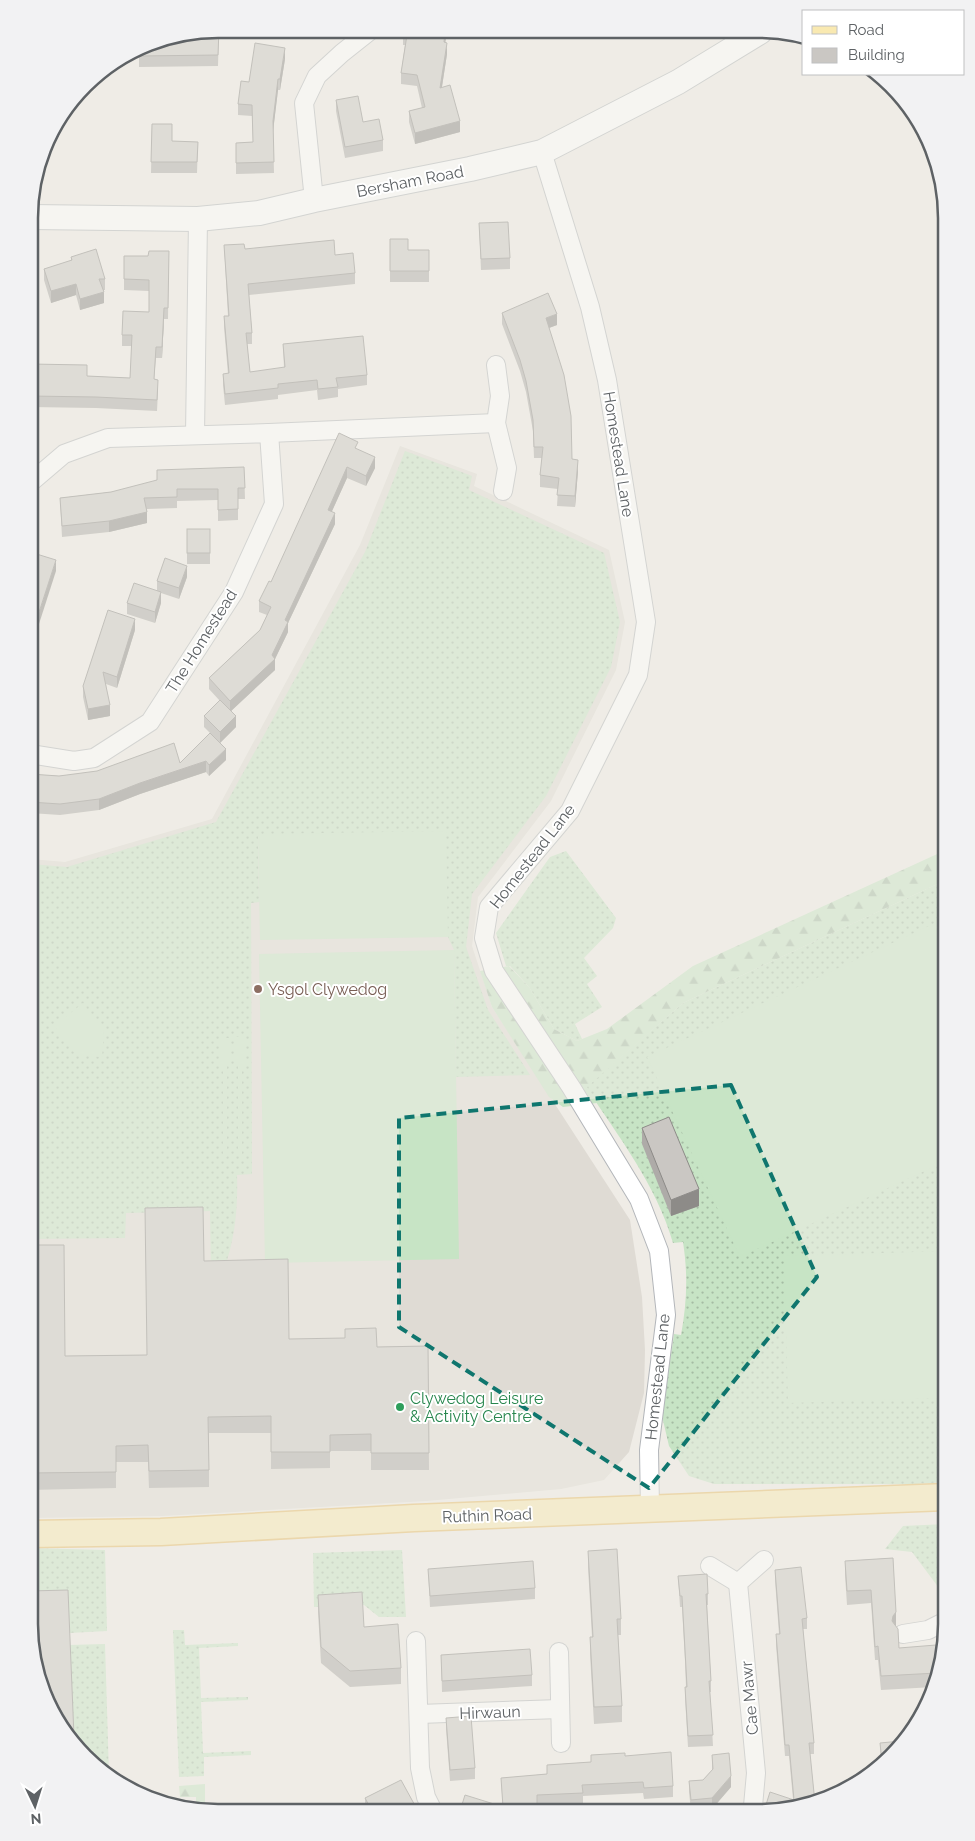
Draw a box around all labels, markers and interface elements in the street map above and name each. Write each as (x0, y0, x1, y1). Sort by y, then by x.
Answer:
legend (802, 10, 965, 75)
text: Road (848, 21, 884, 39)
text: Building (848, 46, 905, 64)
street label: Bersham Road (355, 162, 465, 201)
street label: Homestead Lane (599, 390, 638, 518)
street label: The Homestead (162, 586, 241, 697)
street label: Homestead Lane (486, 800, 579, 912)
place label: Ysgol Clywedog (268, 980, 387, 999)
marker: Ysgol Clywedog (252, 983, 264, 995)
street label: Homestead Lane (641, 1313, 674, 1441)
place label: Clywedog Leisure & Activity Centre (410, 1389, 543, 1426)
marker: Clywedog Leisure & Activity Centre (394, 1401, 406, 1413)
street label: Ruthin Road (442, 1504, 532, 1527)
street label: Cae Mawr (737, 1660, 762, 1736)
street label: Hirwaun (459, 1702, 521, 1723)
north arrow (10, 1781, 60, 1831)
text: N (30, 1811, 42, 1827)

